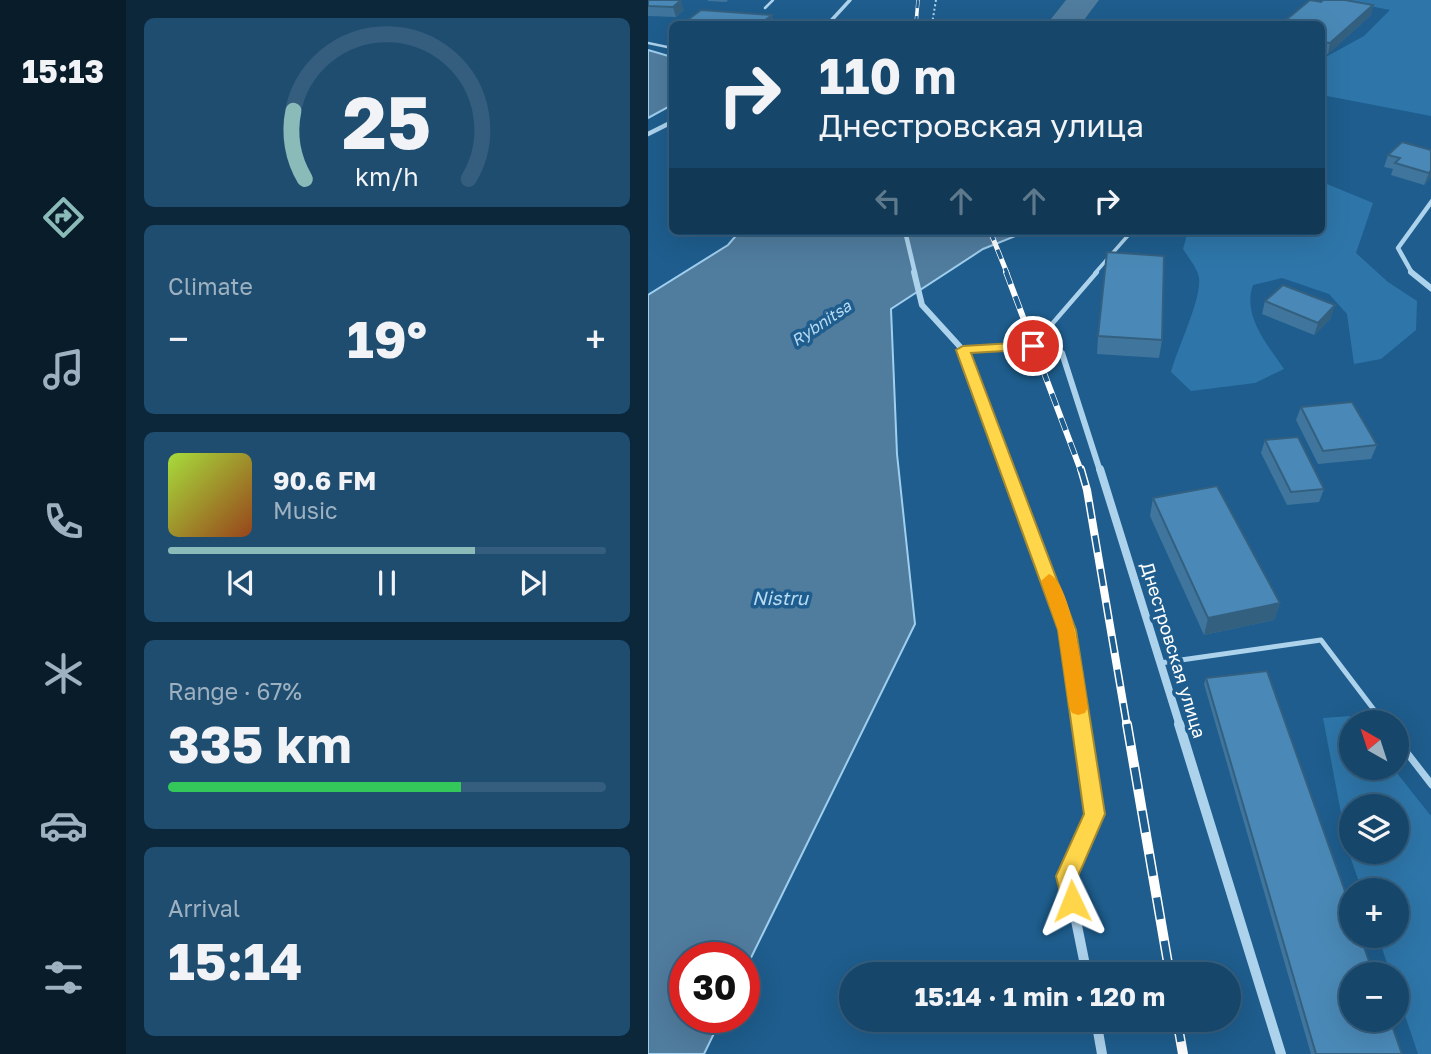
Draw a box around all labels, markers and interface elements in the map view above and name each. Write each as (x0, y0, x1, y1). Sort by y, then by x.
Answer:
text: 110 m (819, 46, 956, 105)
icon: right (704, 49, 795, 140)
text: 15:13 (22, 52, 104, 90)
text: 25 (343, 78, 431, 165)
text: Днестровская улица (819, 106, 1144, 144)
text: km/h (355, 160, 419, 191)
icon: left (869, 182, 907, 220)
icon: ahead (942, 182, 980, 220)
icon: ahead (1015, 182, 1053, 220)
icon: right (1088, 182, 1126, 220)
icon: directions (39, 193, 88, 242)
text: Climate (168, 272, 253, 300)
water label: Rybnitsa (787, 295, 855, 350)
text: 19° (347, 307, 427, 369)
text: − (168, 316, 189, 361)
text: + (585, 316, 606, 361)
pin (1003, 316, 1063, 376)
icon: arrive (1014, 327, 1052, 365)
icon: music (39, 345, 88, 394)
text: 90.6 FM (273, 465, 376, 496)
text: Music (273, 496, 338, 524)
icon: phone (39, 497, 88, 546)
street label: Днестровская улица (1137, 559, 1211, 741)
icon: previous (222, 564, 260, 602)
icon: pause (368, 564, 406, 602)
icon: next (514, 564, 552, 602)
water label: Nistru (752, 586, 810, 609)
icon: climate (39, 649, 88, 698)
text: Range · 67% (168, 677, 302, 705)
north arrow (1339, 710, 1409, 780)
map controls (1339, 710, 1409, 1032)
text: 335 km (168, 712, 352, 774)
button: layers (1339, 794, 1409, 864)
icon: car (39, 801, 88, 850)
position arrow (1035, 864, 1109, 938)
button: + (1339, 878, 1409, 948)
text: Arrival (168, 894, 240, 922)
text: 15:14 (168, 929, 302, 991)
speed limit sign: 30 (669, 942, 760, 1033)
icon: filters (39, 953, 88, 1002)
button: − (1339, 962, 1409, 1032)
text: 15:14 · 1 min · 120 m (915, 981, 1165, 1012)

